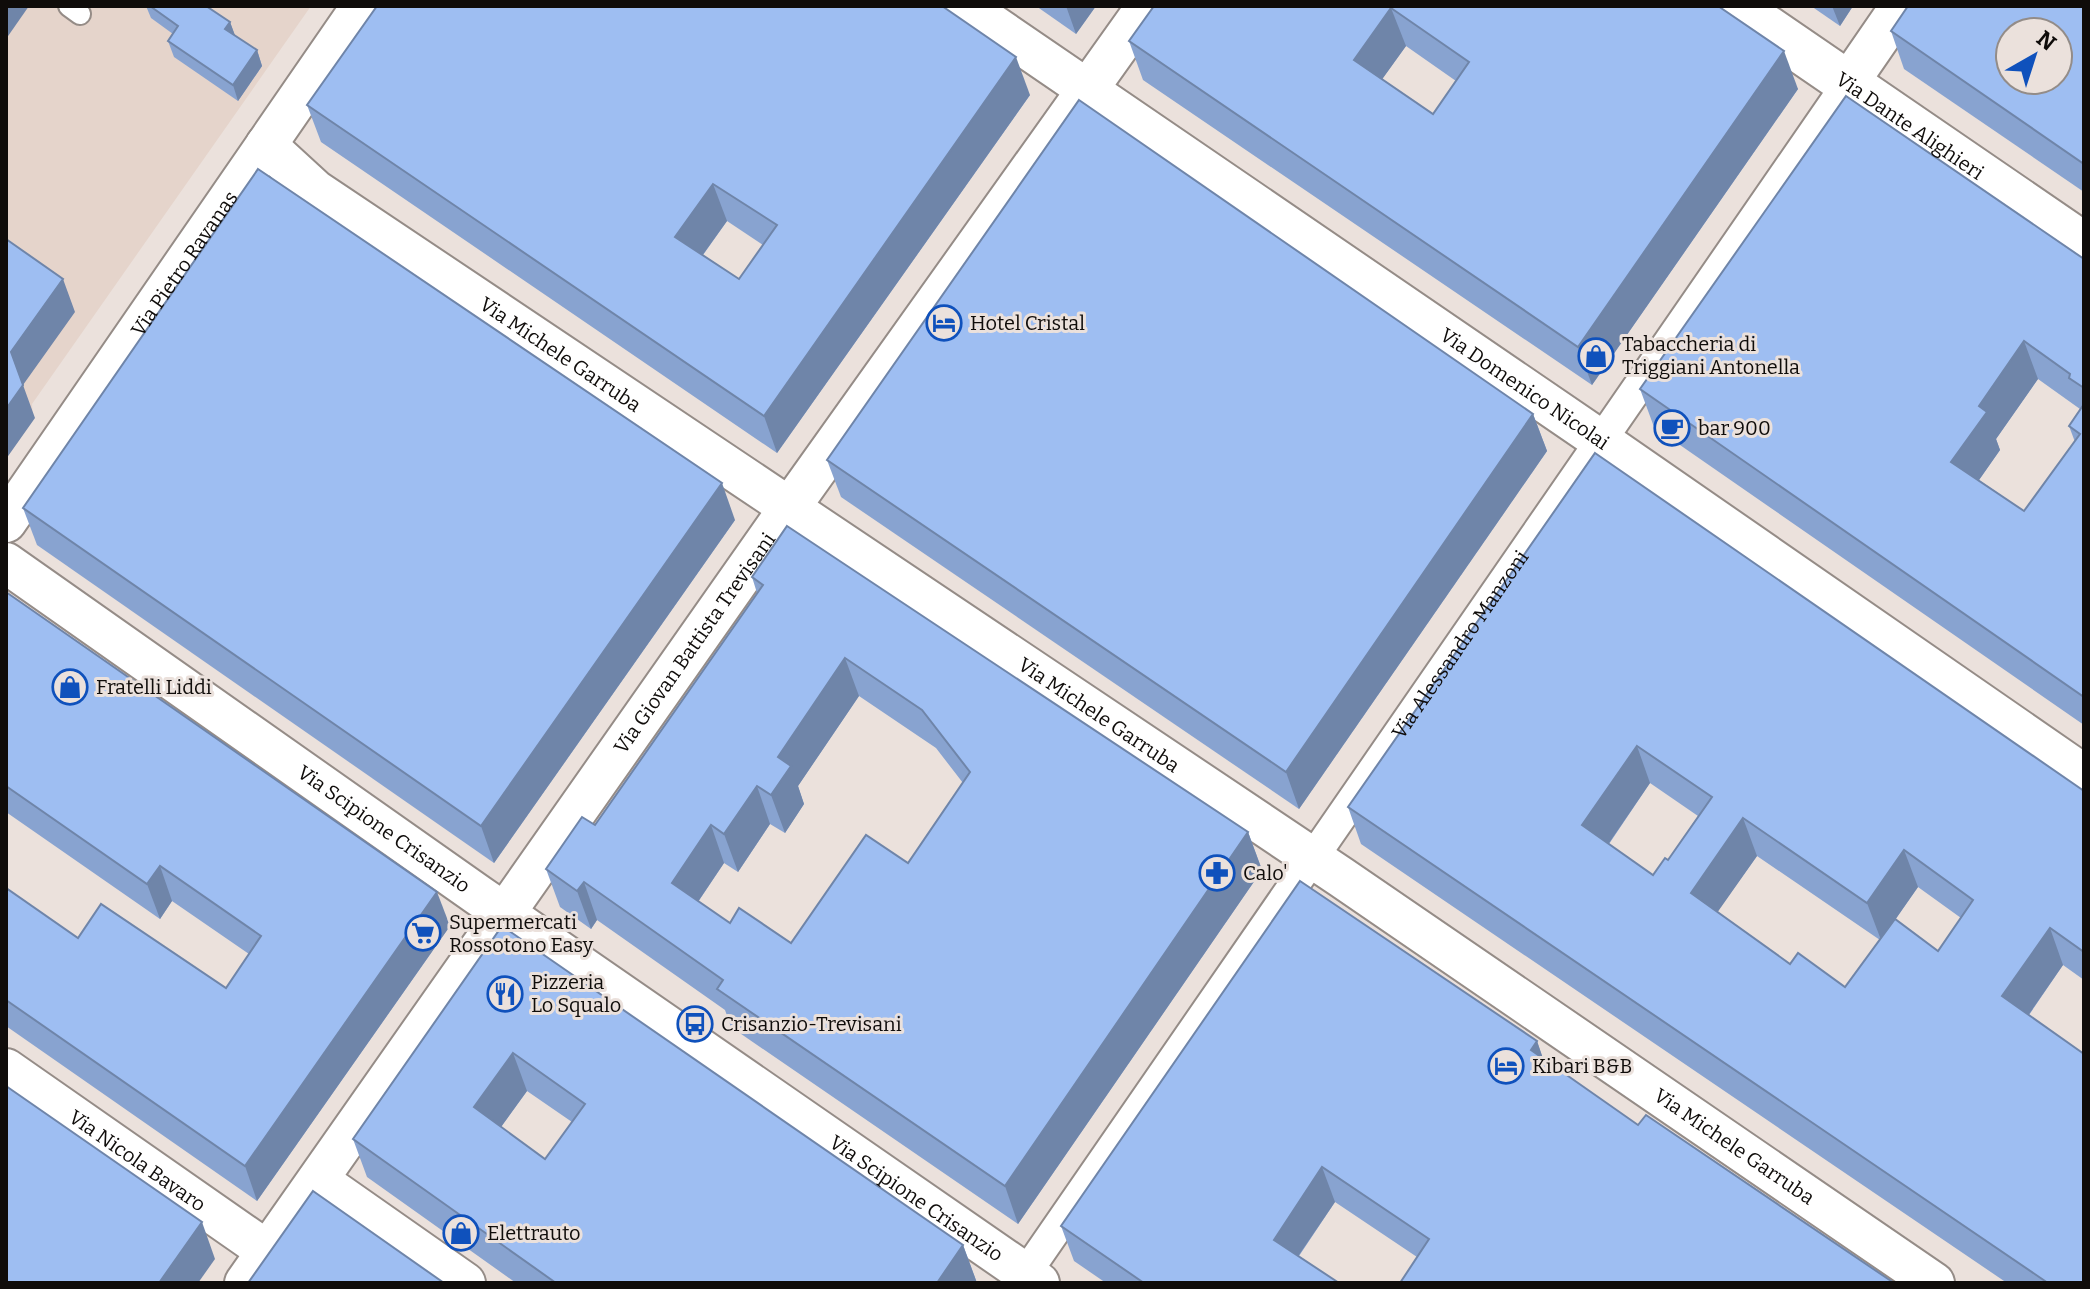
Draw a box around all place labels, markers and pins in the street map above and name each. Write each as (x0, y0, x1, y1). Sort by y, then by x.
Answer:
hotel icon: Hotel Cristal (925, 304, 963, 342)
place label: Hotel Cristal (970, 311, 1085, 335)
place label: Tabaccheria di Triggiani Antonella (1622, 332, 1800, 379)
shop icon: Tabaccheria di Triggiani Antonella (1577, 337, 1615, 375)
cafe icon: bar 900 (1653, 409, 1691, 447)
place label: bar 900 (1698, 416, 1771, 440)
shop icon: Fratelli Liddi (51, 668, 89, 706)
place label: Fratelli Liddi (96, 675, 212, 699)
pharmacy icon: Calo' (1198, 854, 1236, 892)
place label: Calo' (1243, 861, 1288, 885)
place label: Supermercati Rossotono Easy (449, 910, 594, 957)
supermarket icon: Supermercati Rossotono Easy (404, 914, 442, 952)
place label: Pizzeria Lo Squalo (531, 970, 621, 1017)
restaurant icon: Pizzeria Lo Squalo (486, 975, 524, 1013)
bus stop icon: Crisanzio-Trevisani (676, 1005, 714, 1043)
place label: Crisanzio-Trevisani (721, 1012, 902, 1036)
hotel icon: Kibari B&B (1487, 1047, 1525, 1085)
place label: Kibari B&B (1532, 1054, 1632, 1078)
shop icon: Elettrauto (442, 1214, 480, 1252)
place label: Elettrauto (487, 1221, 581, 1245)

